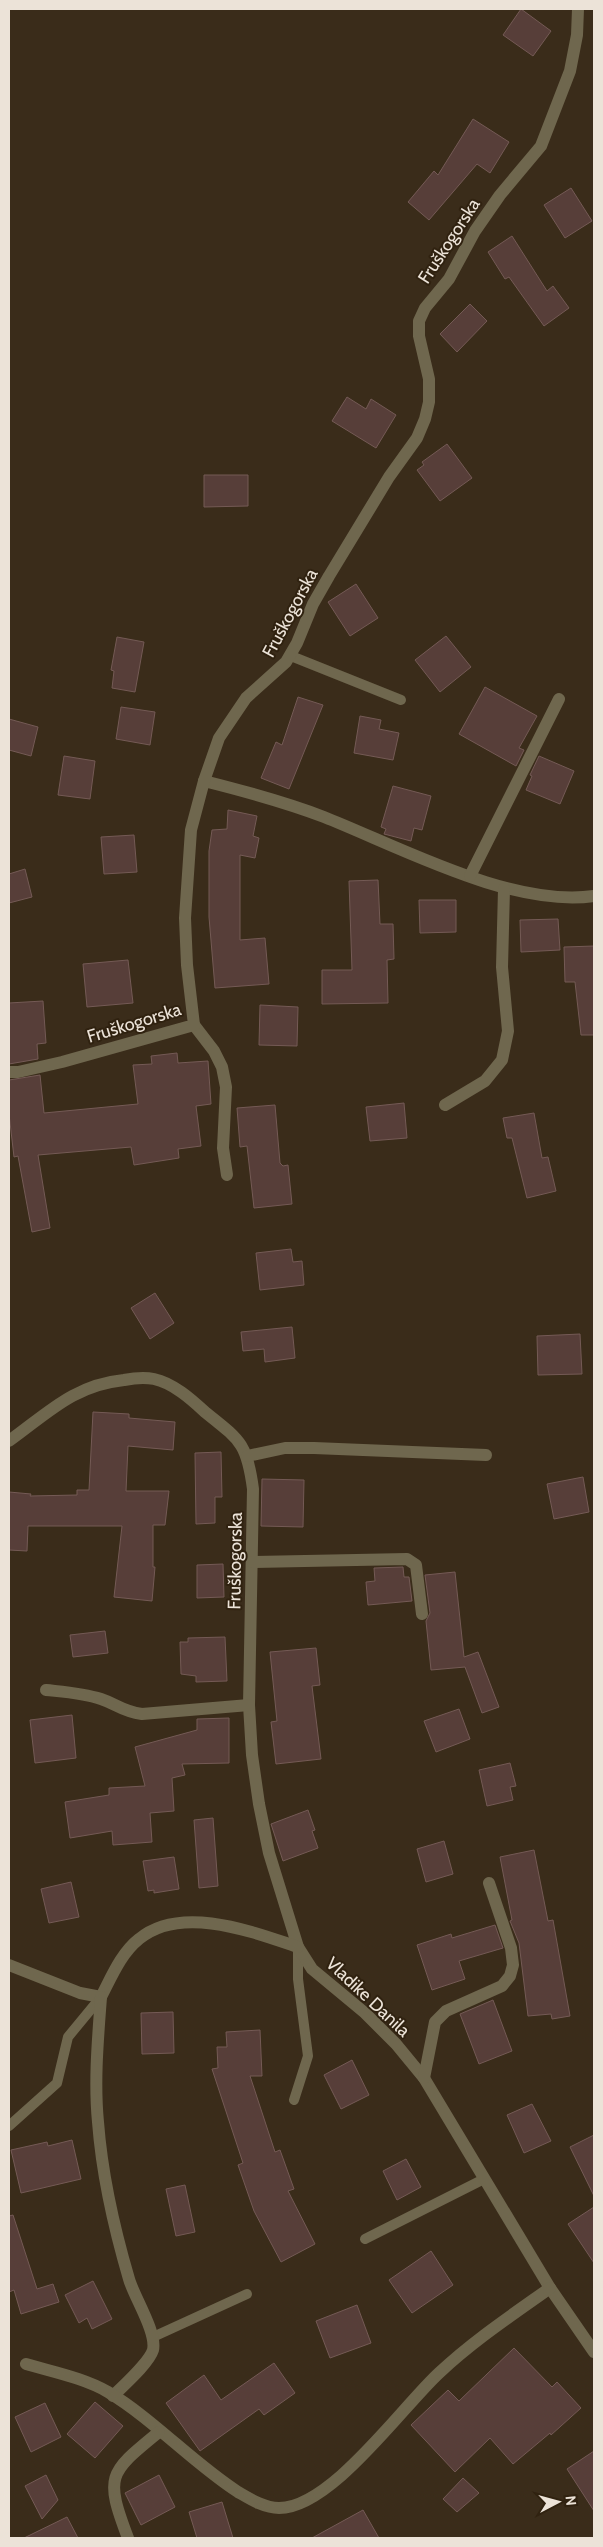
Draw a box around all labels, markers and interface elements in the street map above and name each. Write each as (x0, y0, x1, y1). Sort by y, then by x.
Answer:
street label: Fruškogorska (413, 194, 485, 288)
street label: Fruškogorska (257, 565, 323, 661)
street label: Fruškogorska (84, 998, 184, 1048)
street label: Fruškogorska (223, 1512, 247, 1610)
street label: Vladike Danila (321, 1952, 415, 2042)
north arrow (533, 2477, 583, 2527)
text: N (561, 2495, 580, 2507)

